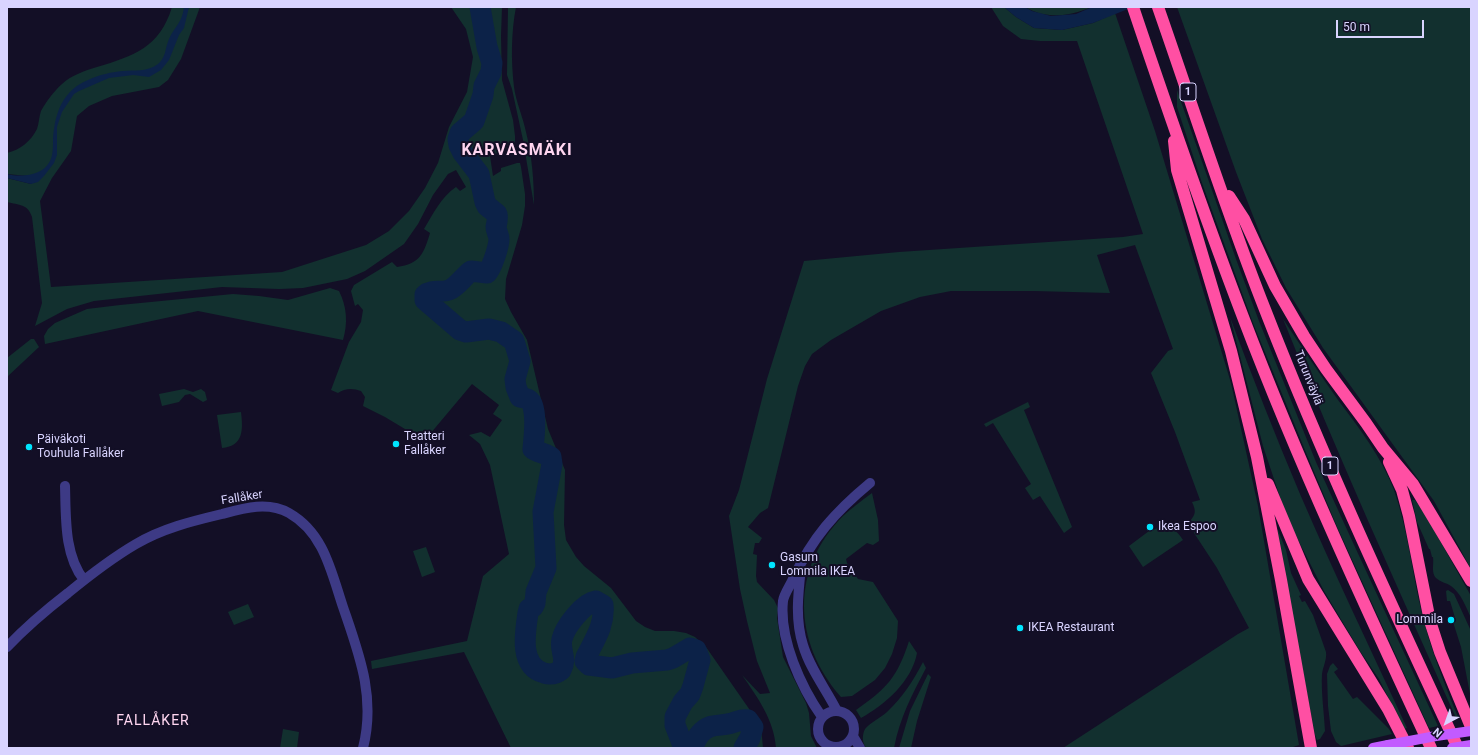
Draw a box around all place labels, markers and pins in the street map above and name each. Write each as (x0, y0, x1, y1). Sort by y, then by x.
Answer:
place label: Teatteri Fallåker (404, 430, 446, 458)
place label: Päiväkoti Touhula Fallåker (37, 433, 124, 461)
marker: Teatteri Fallåker (391, 439, 401, 449)
marker: Päiväkoti Touhula Fallåker (24, 442, 34, 452)
place label: Ikea Espoo (1158, 520, 1217, 534)
marker: Ikea Espoo (1145, 522, 1155, 532)
place label: Gasum Lommila IKEA (780, 551, 855, 579)
marker: Gasum Lommila IKEA (767, 560, 777, 570)
place label: Lommila (1396, 613, 1443, 627)
marker: Lommila (1446, 615, 1456, 625)
place label: IKEA Restaurant (1028, 621, 1114, 635)
marker: IKEA Restaurant (1015, 623, 1025, 633)

